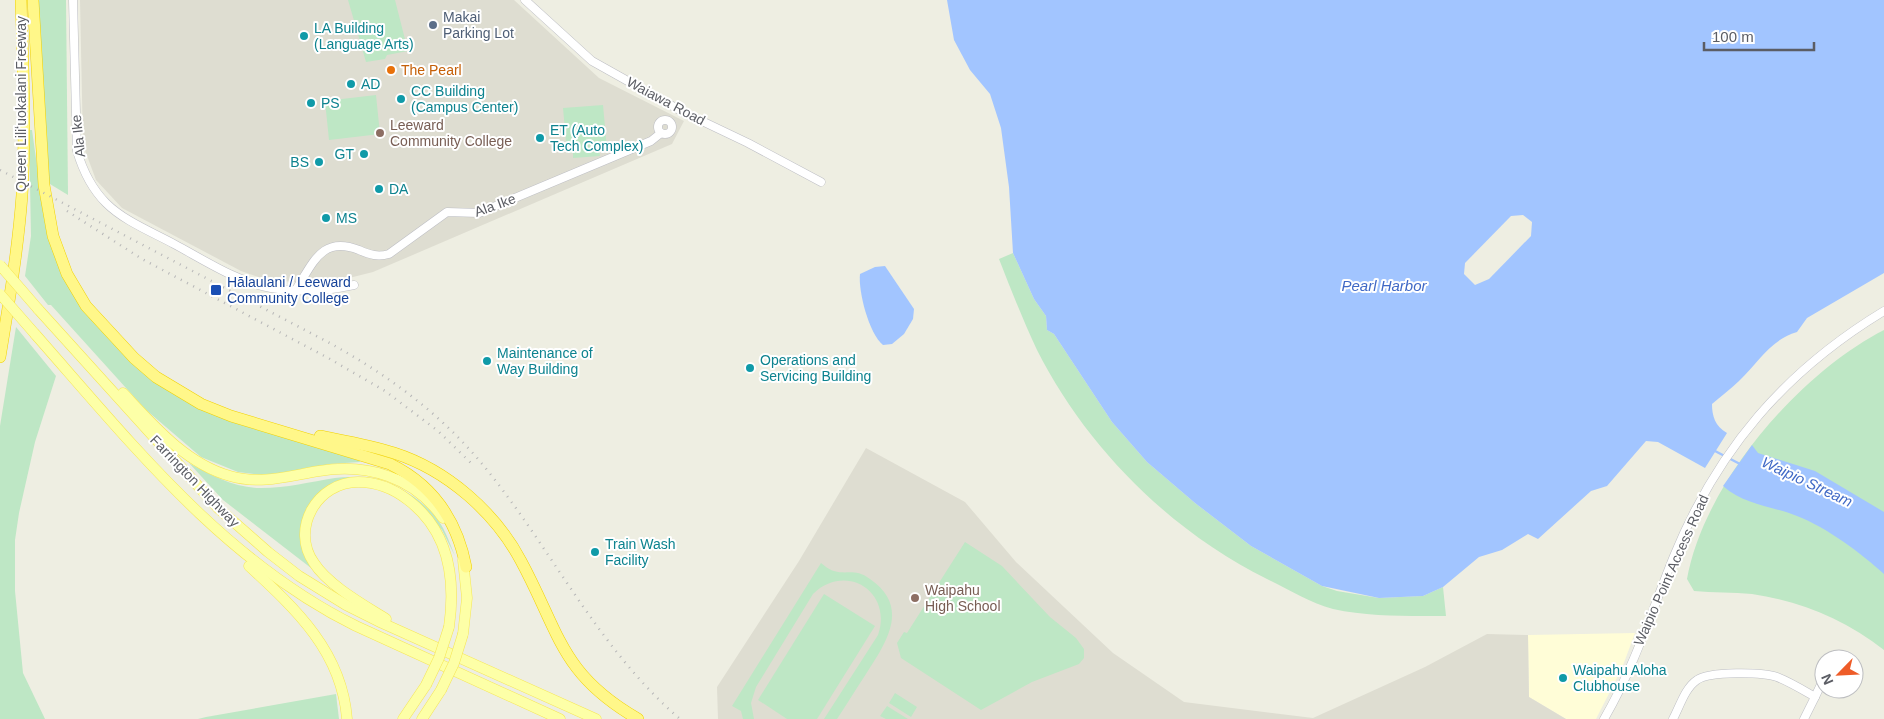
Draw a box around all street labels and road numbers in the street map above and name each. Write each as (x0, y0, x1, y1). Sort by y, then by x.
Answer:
street label: Queen Liliʻuokalani Freeway (13, 16, 29, 192)
street label: Waiawa Road (624, 74, 708, 128)
street label: Ala Ike (68, 114, 88, 158)
street label: Ala Ike (472, 190, 518, 220)
street label: Farrington Highway (147, 432, 243, 530)
street label: Waipio Point Access Road (1630, 492, 1712, 648)

